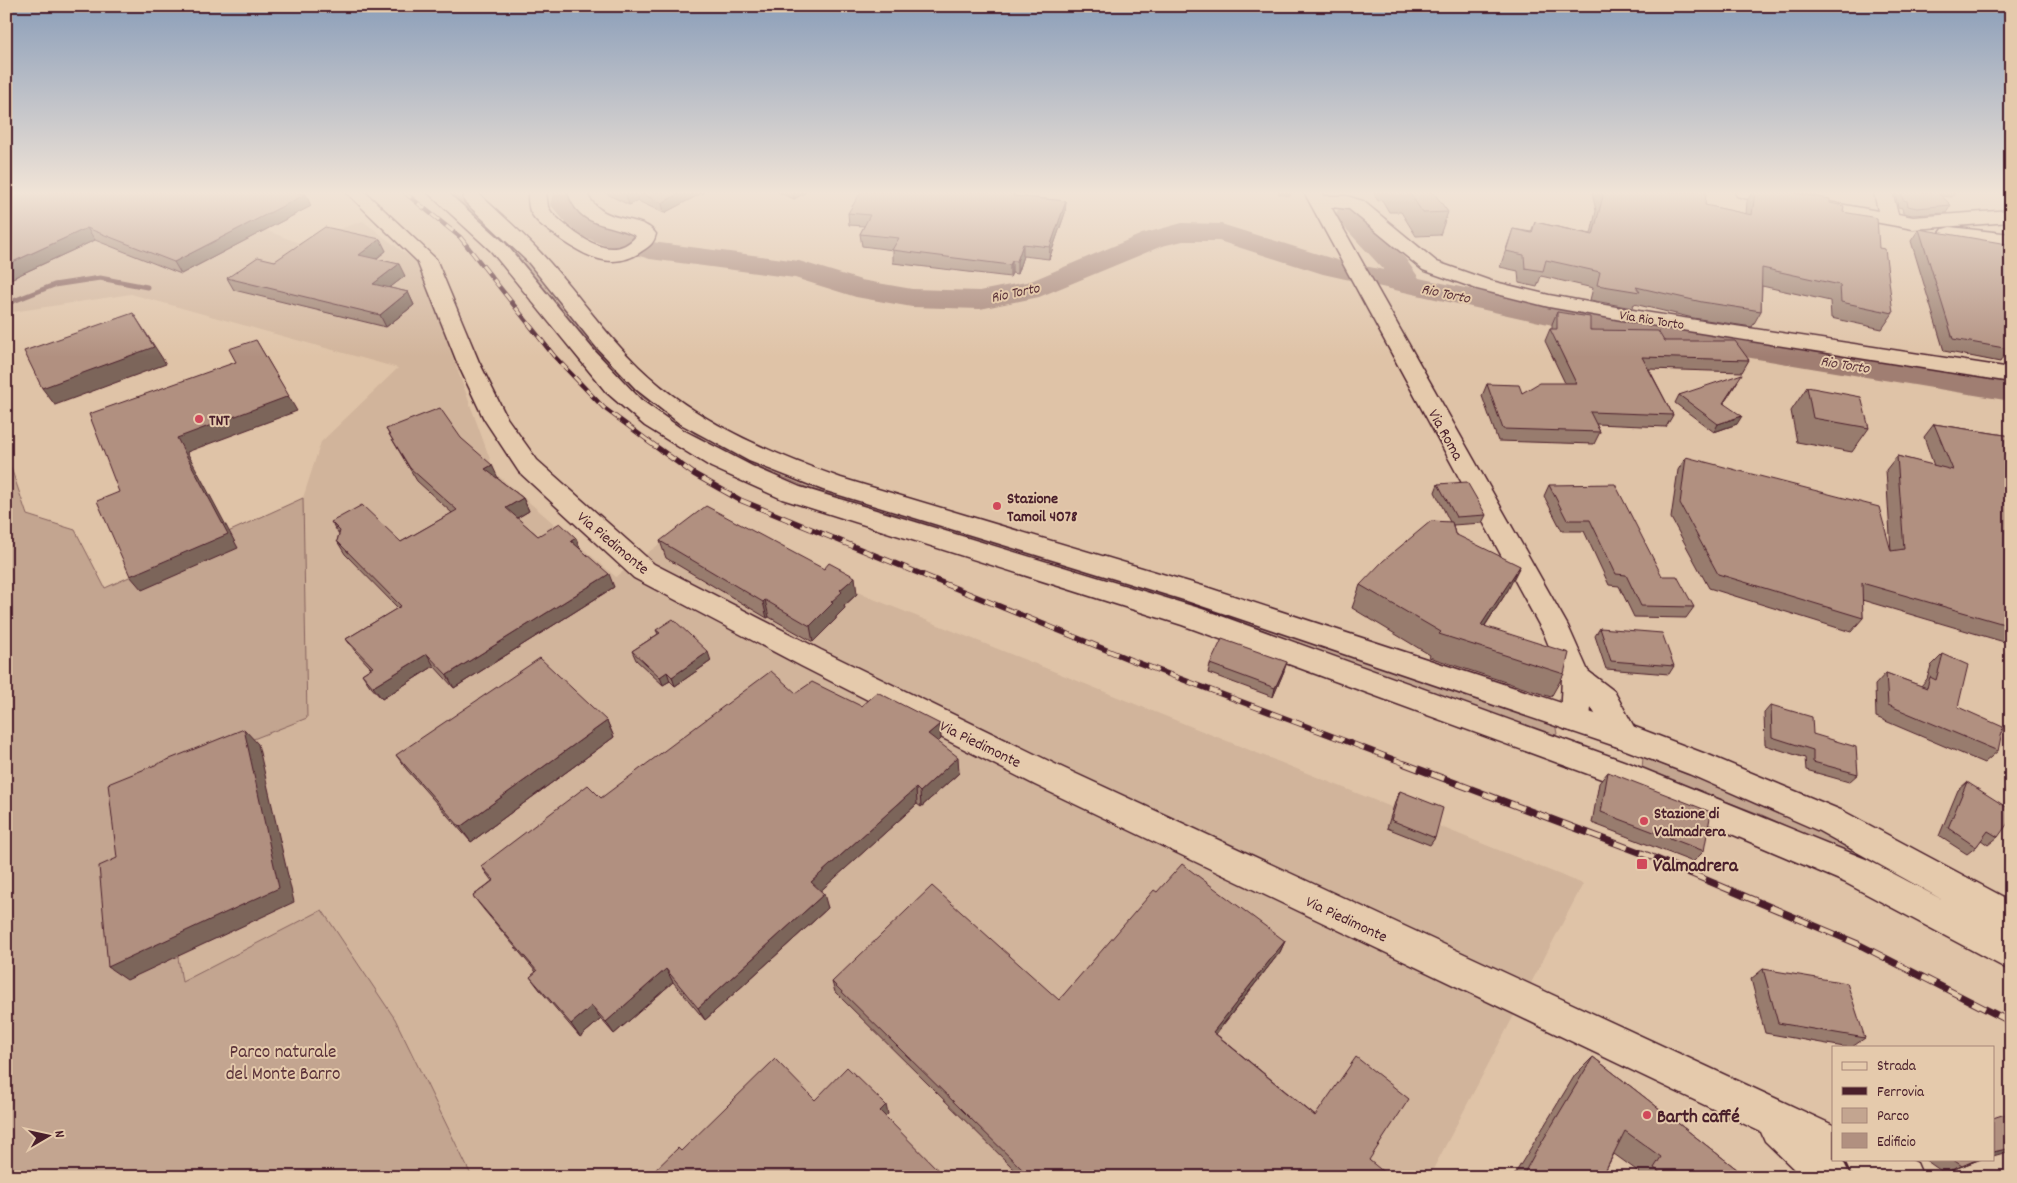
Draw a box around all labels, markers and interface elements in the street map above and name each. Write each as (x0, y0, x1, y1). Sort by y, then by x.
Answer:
water label: Rio Torto (989, 278, 1043, 310)
water label: Rio Torto (1419, 279, 1473, 311)
street label: Via Rio Torto (1618, 306, 1685, 336)
water label: Rio Torto (1819, 351, 1872, 381)
street label: Via Roma (1421, 405, 1468, 465)
place label: TNT (209, 410, 230, 433)
marker: TNT (193, 413, 205, 425)
place label: Stazione Tamoil 4078 (1007, 488, 1078, 529)
marker: Stazione Tamoil 4078 (991, 500, 1003, 512)
street label: Via Piedimonte (571, 507, 653, 581)
street label: Via Piedimonte (935, 716, 1024, 775)
place label: Stazione di Valmadrera (1654, 803, 1727, 844)
marker: Stazione di Valmadrera (1638, 815, 1650, 827)
place label: Valmadrera (1653, 854, 1739, 881)
marker: Valmadrera (1635, 857, 1649, 871)
street label: Via Piedimonte (1301, 891, 1391, 949)
park label: Parco naturale del Monte Barro (226, 1040, 340, 1089)
legend (1832, 1046, 1994, 1160)
text: Strada (1877, 1056, 1917, 1078)
text: Ferrovia (1877, 1082, 1925, 1104)
place label: Barth caffé (1657, 1105, 1740, 1132)
text: Parco (1877, 1106, 1909, 1128)
marker: Barth caffé (1641, 1109, 1653, 1121)
north arrow (22, 1110, 72, 1160)
text: N (48, 1129, 69, 1139)
text: Edificio (1877, 1132, 1916, 1154)

